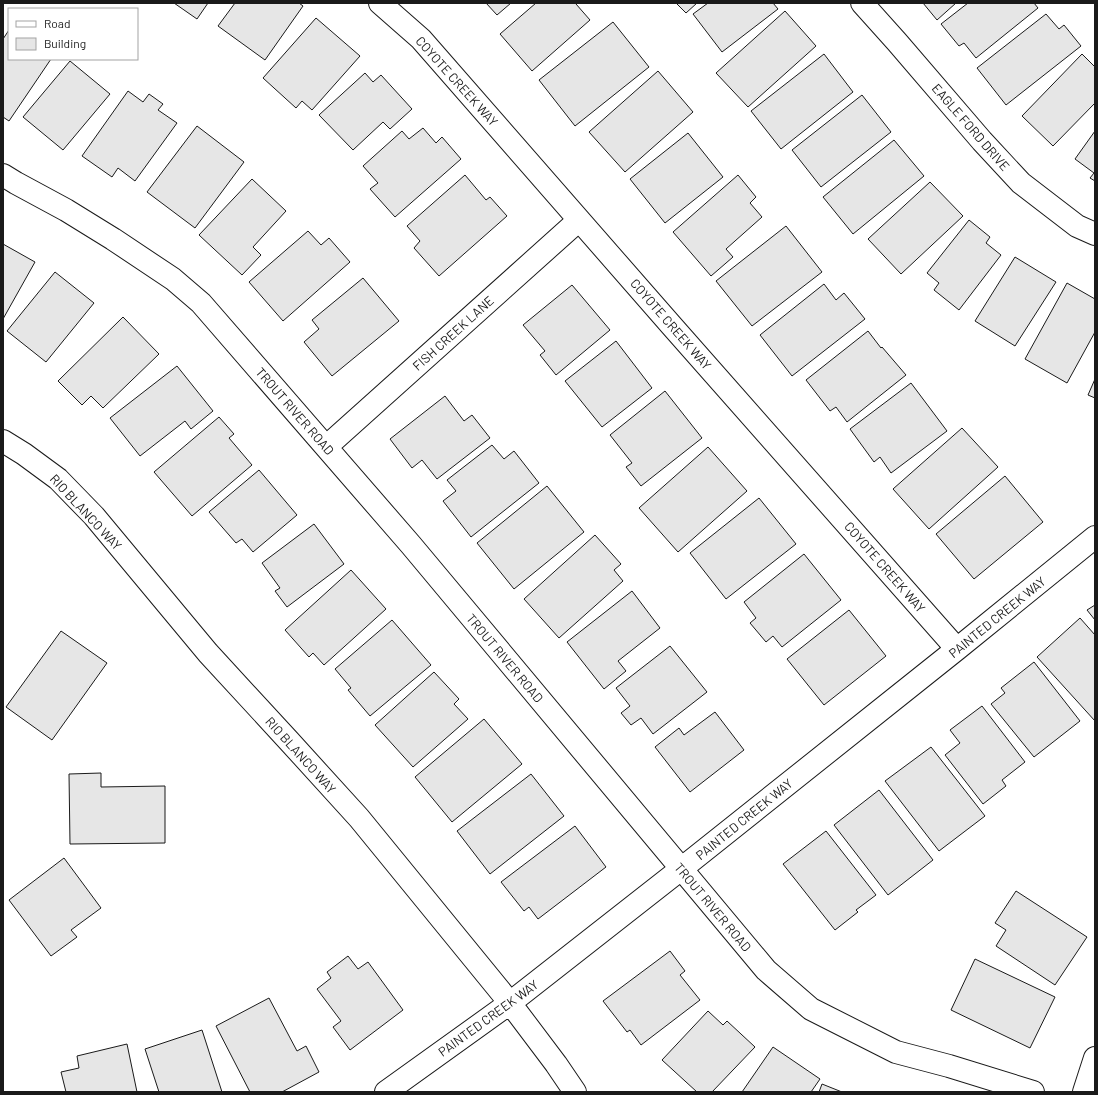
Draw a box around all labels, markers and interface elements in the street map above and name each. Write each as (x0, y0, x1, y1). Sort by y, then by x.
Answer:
legend (8, 8, 138, 60)
text: Road (44, 16, 71, 30)
street label: COYOTE CREEK WAY (412, 33, 502, 129)
text: Building (44, 36, 86, 50)
street label: EAGLE FORD DRIVE (929, 80, 1013, 174)
street label: COYOTE CREEK WAY (627, 275, 715, 373)
street label: FISH CREEK LANE (409, 292, 497, 374)
street label: TROUT RIVER ROAD (253, 364, 337, 458)
street label: RIO BLANCO WAY (47, 471, 125, 553)
street label: COYOTE CREEK WAY (841, 518, 929, 616)
street label: PAINTED CREEK WAY (945, 573, 1049, 661)
street label: TROUT RIVER ROAD (463, 610, 547, 706)
street label: RIO BLANCO WAY (262, 713, 340, 797)
street label: PAINTED CREEK WAY (692, 775, 796, 863)
street label: TROUT RIVER ROAD (671, 859, 755, 955)
street label: PAINTED CREEK WAY (435, 976, 541, 1060)

